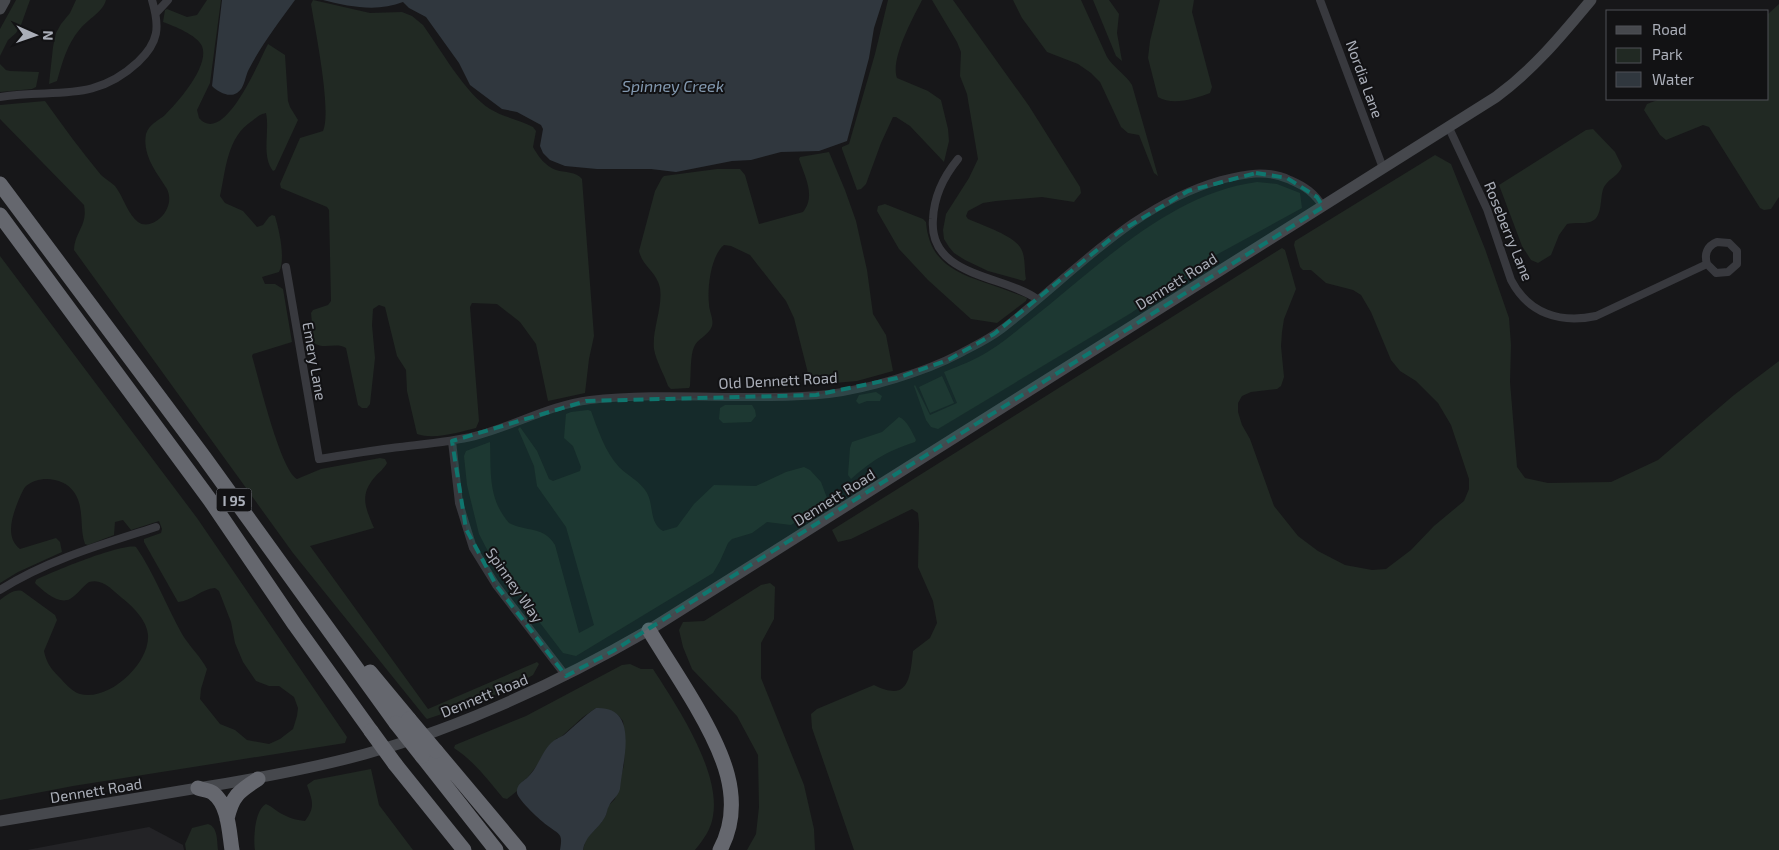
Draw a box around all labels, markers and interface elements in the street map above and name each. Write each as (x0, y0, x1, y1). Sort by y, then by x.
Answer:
north arrow (10, 10, 60, 60)
legend (1606, 10, 1769, 100)
text: Road (1652, 20, 1687, 38)
text: N (40, 30, 57, 41)
street label: Nordia Lane (1343, 38, 1387, 120)
text: Park (1652, 45, 1683, 63)
text: Water (1652, 70, 1694, 88)
water label: Spinney Creek (622, 76, 724, 96)
street label: Roseberry Lane (1481, 179, 1537, 283)
street label: Dennett Road (1132, 249, 1220, 313)
street label: Emery Lane (299, 320, 331, 402)
street label: Old Dennett Road (718, 368, 838, 392)
street label: Dennett Road (790, 465, 878, 529)
road number: I 95 (216, 488, 252, 512)
street label: Spinney Way (483, 544, 547, 626)
street label: Dennett Road (438, 669, 530, 721)
street label: Dennett Road (49, 774, 143, 806)

